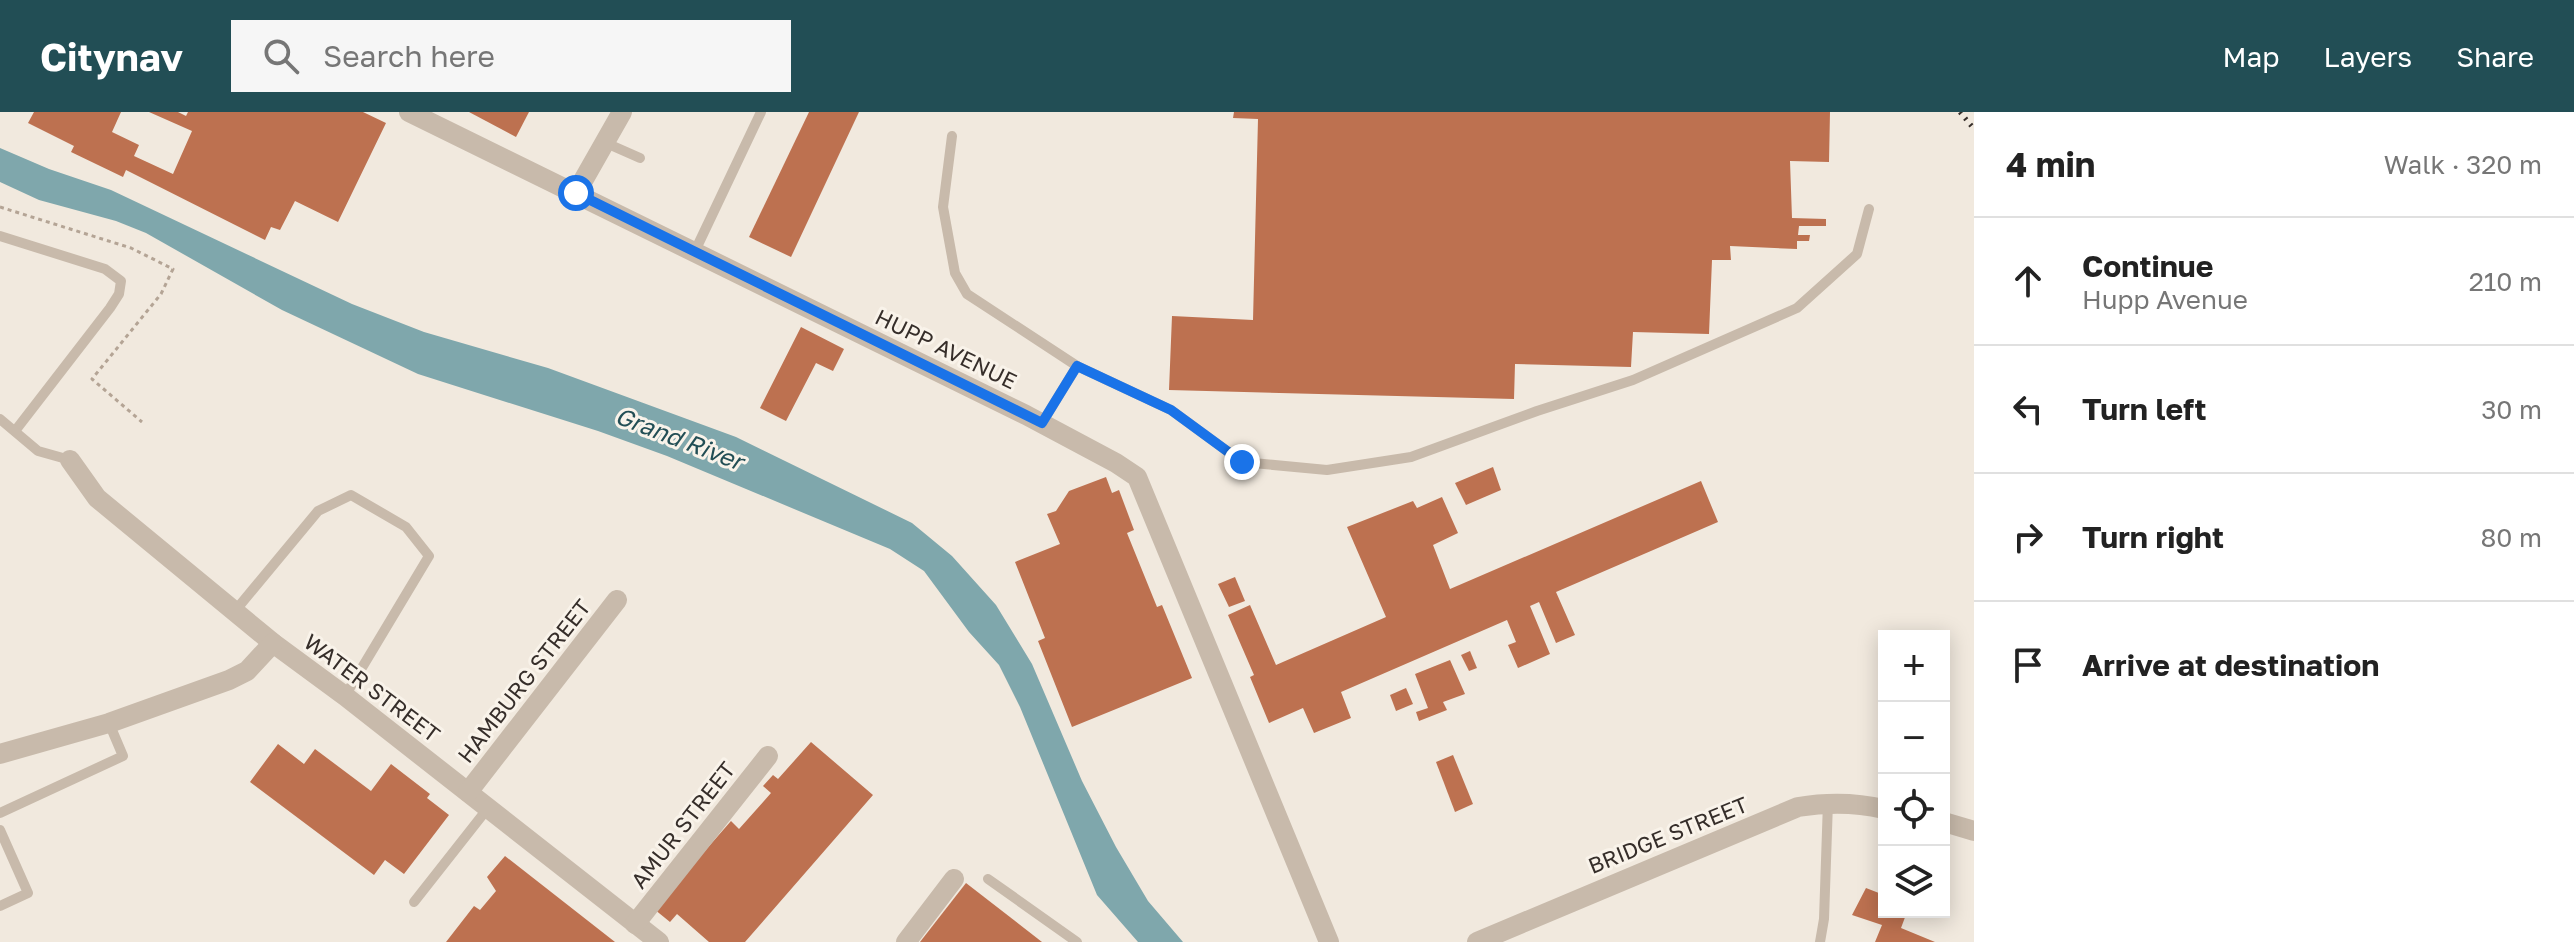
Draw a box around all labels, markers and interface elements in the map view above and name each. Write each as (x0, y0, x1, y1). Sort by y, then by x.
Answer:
search box (231, 20, 791, 92)
text: Citynav (40, 34, 183, 79)
icon: search (259, 34, 303, 78)
text: Search here (323, 38, 495, 74)
text: Map (2222, 40, 2280, 73)
text: Layers (2324, 40, 2412, 73)
text: Share (2456, 40, 2534, 73)
text: 4 min (2006, 144, 2095, 184)
text: Walk · 320 m (2384, 149, 2542, 180)
route start (558, 175, 594, 211)
text: Continue (2082, 248, 2213, 284)
icon: ahead (2006, 259, 2050, 303)
text: 210 m (2469, 266, 2542, 297)
text: Hupp Avenue (2082, 284, 2248, 315)
street label: HUPP AVENUE (871, 303, 1021, 394)
icon: left (2006, 387, 2050, 431)
text: Turn left (2082, 391, 2207, 427)
text: 30 m (2481, 394, 2542, 425)
water label: Grand River (612, 400, 751, 476)
route end (1224, 444, 1260, 480)
icon: right (2006, 515, 2050, 559)
text: Turn right (2082, 519, 2224, 555)
text: 80 m (2481, 522, 2542, 553)
street label: HAMBURG STREET (451, 593, 596, 768)
street label: WATER STREET (299, 628, 446, 748)
map controls (1878, 630, 1950, 918)
button: + (1878, 630, 1950, 702)
icon: arrive (2006, 643, 2050, 687)
text: Arrive at destination (2082, 647, 2379, 683)
button: − (1878, 702, 1950, 774)
street label: AMUR STREET (625, 756, 741, 893)
button: locate (1878, 774, 1950, 846)
street label: BRIDGE STREET (1584, 790, 1752, 879)
button: layers (1878, 846, 1950, 918)

